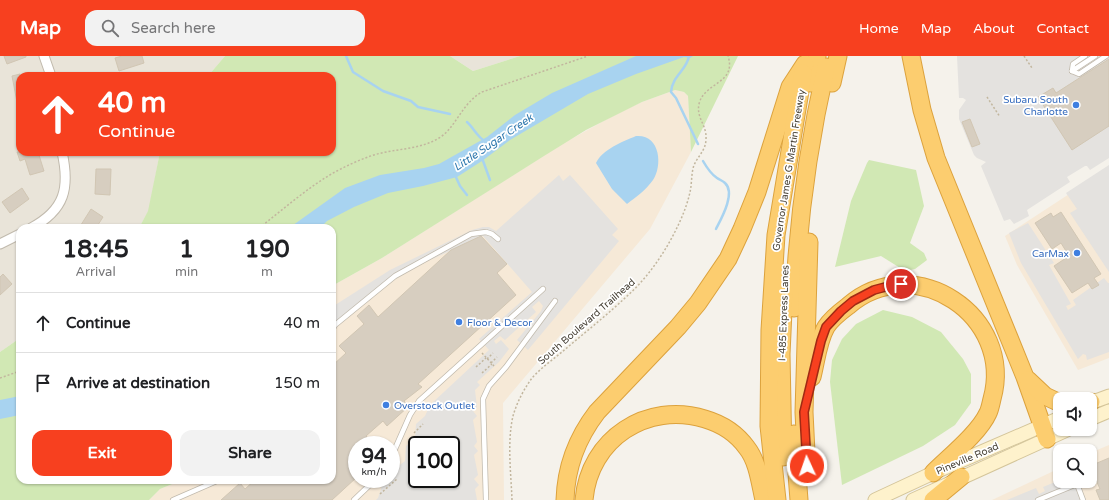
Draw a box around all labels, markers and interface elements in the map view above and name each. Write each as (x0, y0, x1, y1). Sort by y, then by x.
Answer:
search box (85, 10, 365, 46)
text: Map (20, 17, 61, 39)
icon: search (99, 17, 121, 39)
text: Search here (131, 19, 215, 37)
text: Home (859, 20, 899, 37)
text: Map (921, 20, 951, 37)
text: About (973, 20, 1015, 37)
text: Contact (1037, 20, 1089, 37)
text: 40 m (98, 86, 166, 120)
icon: ahead (32, 88, 84, 140)
street label: Governor James G Martin Freeway (770, 88, 808, 252)
place label: Subaru South Charlotte (1003, 94, 1068, 118)
marker: Subaru South Charlotte (1071, 100, 1081, 110)
water label: Little Sugar Creek (451, 110, 536, 174)
text: Continue (98, 120, 175, 142)
text: 18:45 (62, 235, 129, 264)
text: 1 (179, 235, 194, 264)
text: 190 (244, 235, 290, 264)
place label: CarMax (1032, 248, 1069, 260)
marker: CarMax (1072, 248, 1082, 258)
text: Arrival (75, 264, 116, 280)
text: min (175, 264, 198, 280)
text: m (261, 264, 273, 280)
street label: I-485 Express Lanes (776, 265, 792, 361)
pin (884, 267, 918, 301)
icon: arrive (890, 273, 912, 295)
street label: South Boulevard Trailhead (536, 276, 638, 367)
icon: ahead (32, 312, 54, 334)
text: Continue (66, 314, 130, 332)
text: 40 m (283, 314, 320, 332)
marker: Floor & Decor (454, 317, 464, 327)
place label: Floor & Decor (467, 317, 532, 329)
icon: arrive (32, 372, 54, 394)
text: Arrive at destination (66, 374, 210, 392)
text: 150 m (274, 374, 320, 392)
map controls (1053, 392, 1097, 488)
button: sound (1053, 392, 1097, 436)
marker: Overstock Outlet (381, 400, 391, 410)
place label: Overstock Outlet (394, 400, 475, 412)
button: Exit (32, 430, 172, 476)
button: Share (180, 430, 320, 476)
speed limit sign: 100 (408, 436, 460, 488)
street label: Pineville Road (934, 440, 1001, 478)
button: search (1053, 444, 1097, 488)
text: 94 (361, 445, 387, 469)
position arrow (786, 445, 828, 487)
text: km/h (361, 466, 387, 478)

